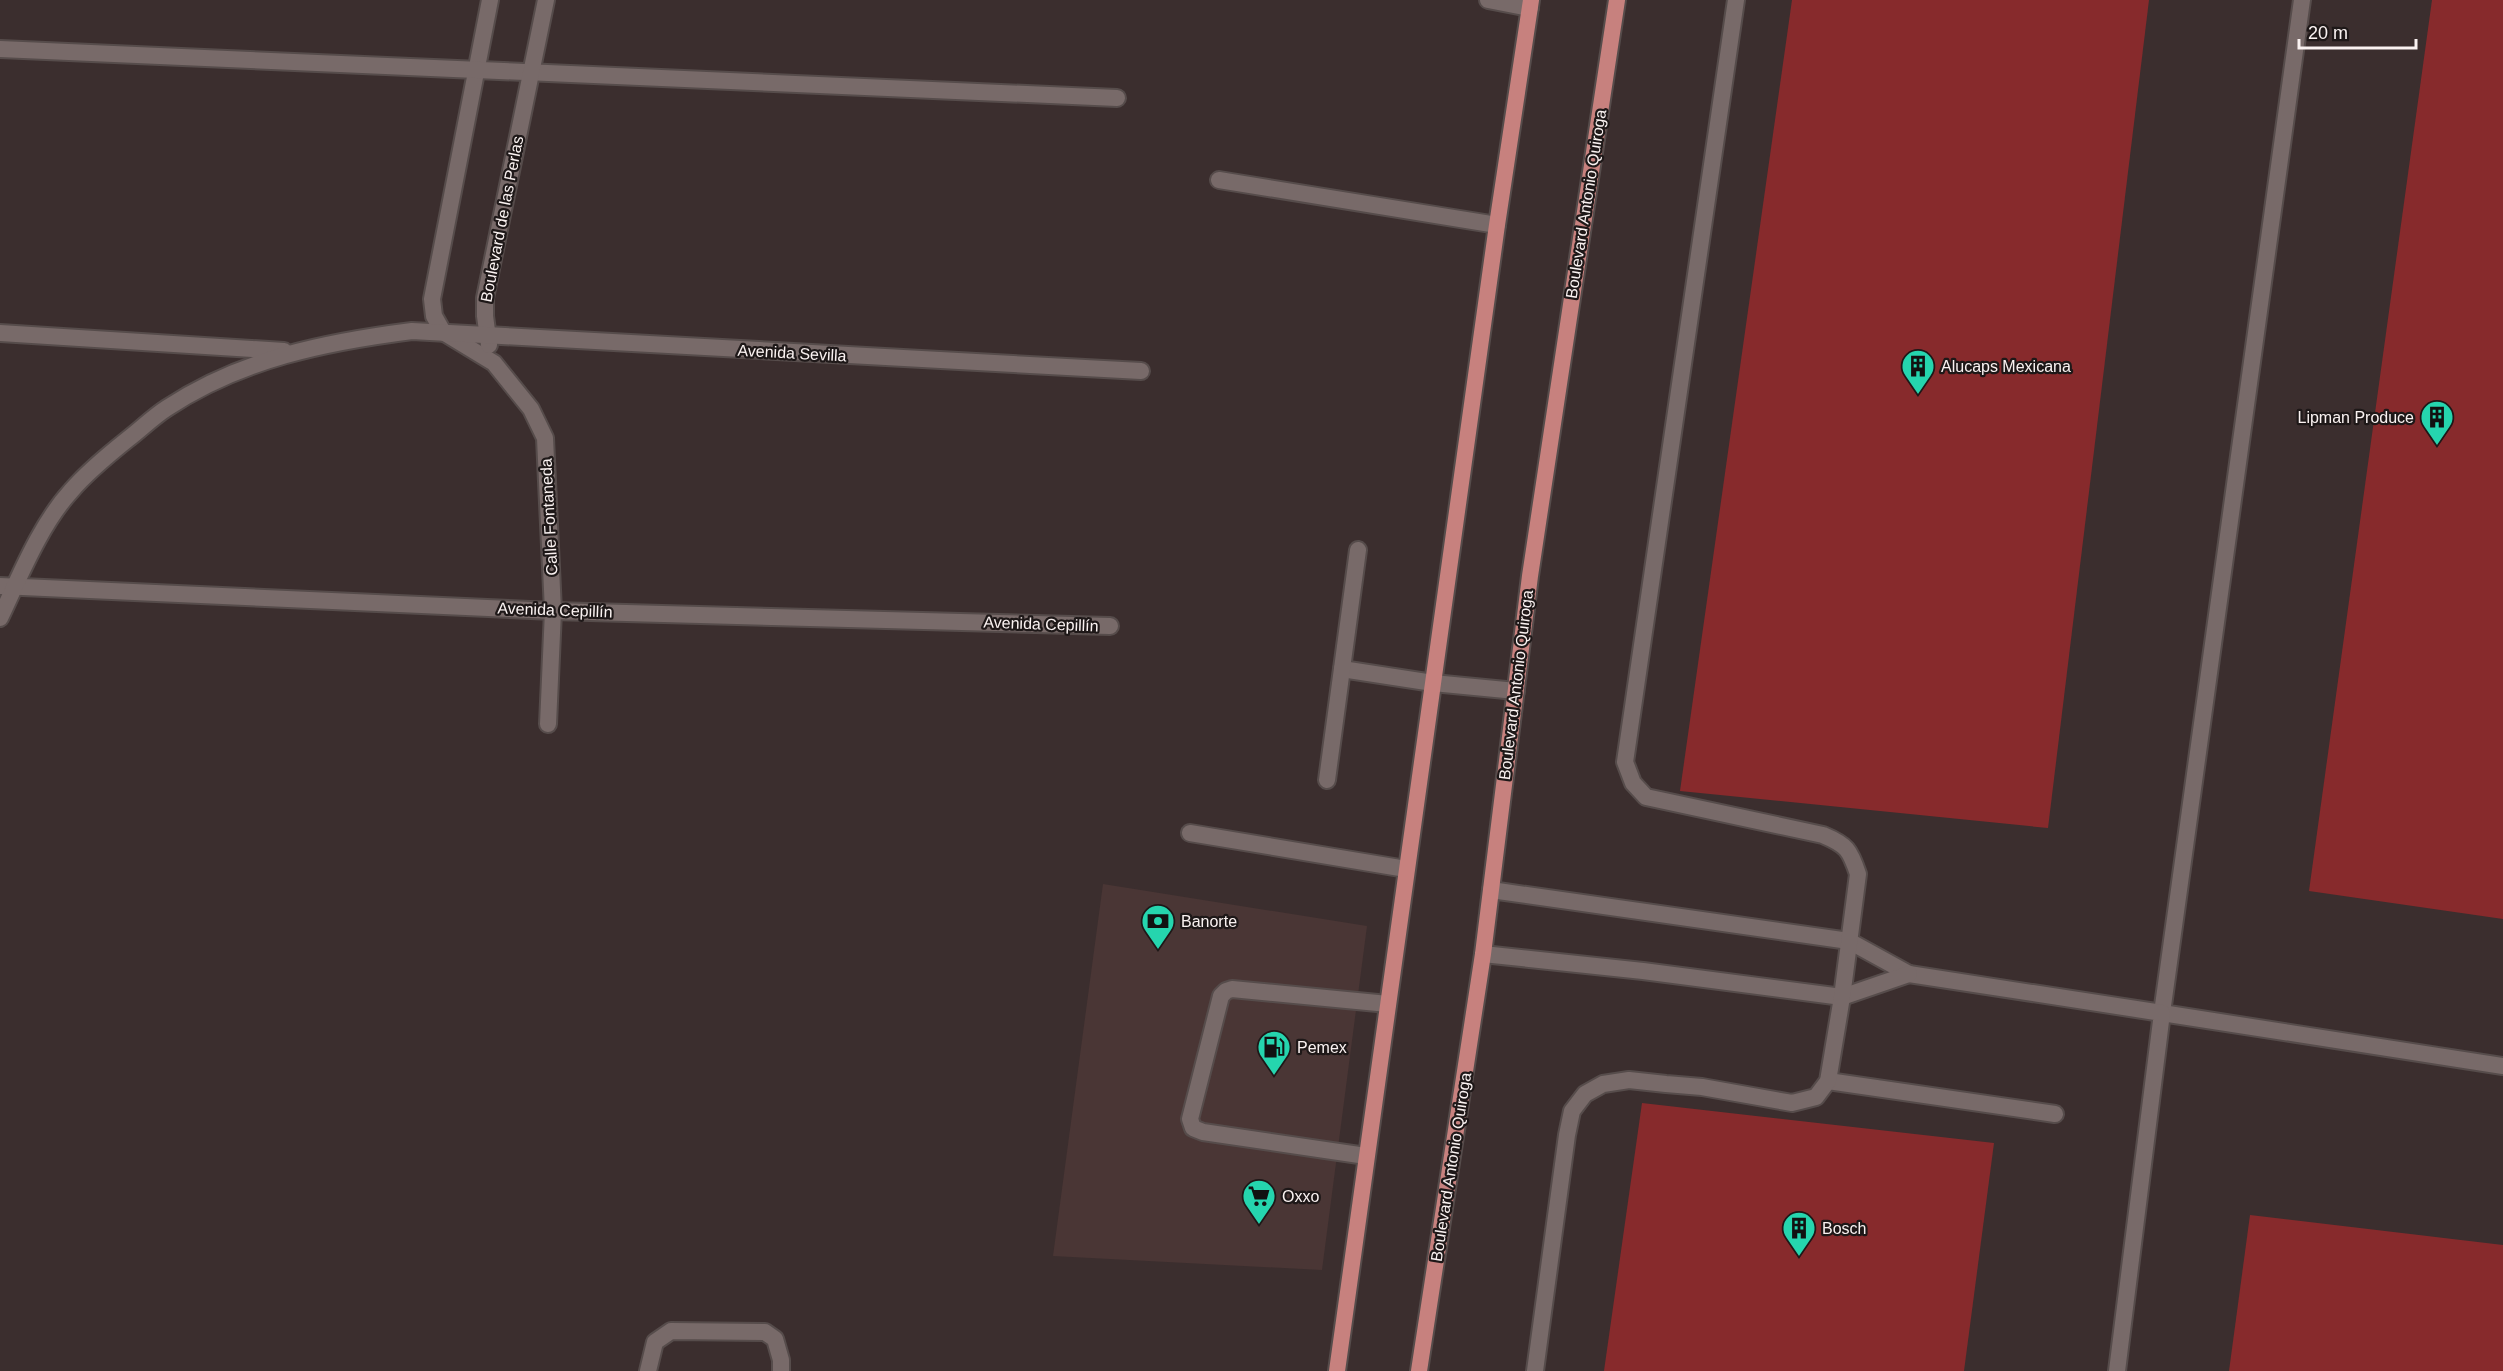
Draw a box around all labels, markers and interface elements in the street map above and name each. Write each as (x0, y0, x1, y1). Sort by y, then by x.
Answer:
scale bar (2299, 12, 2416, 50)
text: 20 m (2308, 23, 2348, 43)
street label: Boulevard Antonio Quiroga (1563, 108, 1609, 300)
street label: Boulevard de las Perlas (478, 134, 526, 304)
street label: Avenida Sevilla (737, 342, 847, 364)
building icon: Alucaps Mexicana (1900, 348, 1936, 395)
place label: Alucaps Mexicana (1941, 358, 2071, 375)
building icon: Lipman Produce (2419, 399, 2455, 446)
place label: Lipman Produce (2297, 409, 2414, 426)
street label: Calle Fontaneda (537, 458, 561, 576)
street label: Boulevard Antonio Quiroga (1496, 589, 1536, 781)
street label: Avenida Cepillín (497, 599, 613, 621)
street label: Avenida Cepillín (983, 613, 1099, 635)
bank icon: Banorte (1140, 903, 1176, 950)
place label: Banorte (1181, 913, 1237, 930)
fuel station icon: Pemex (1256, 1029, 1292, 1076)
place label: Pemex (1297, 1039, 1347, 1056)
street label: Boulevard Antonio Quiroga (1428, 1071, 1474, 1263)
supermarket icon: Oxxo (1241, 1178, 1277, 1225)
place label: Oxxo (1282, 1188, 1319, 1205)
building icon: Bosch (1781, 1210, 1817, 1257)
place label: Bosch (1822, 1220, 1866, 1237)

